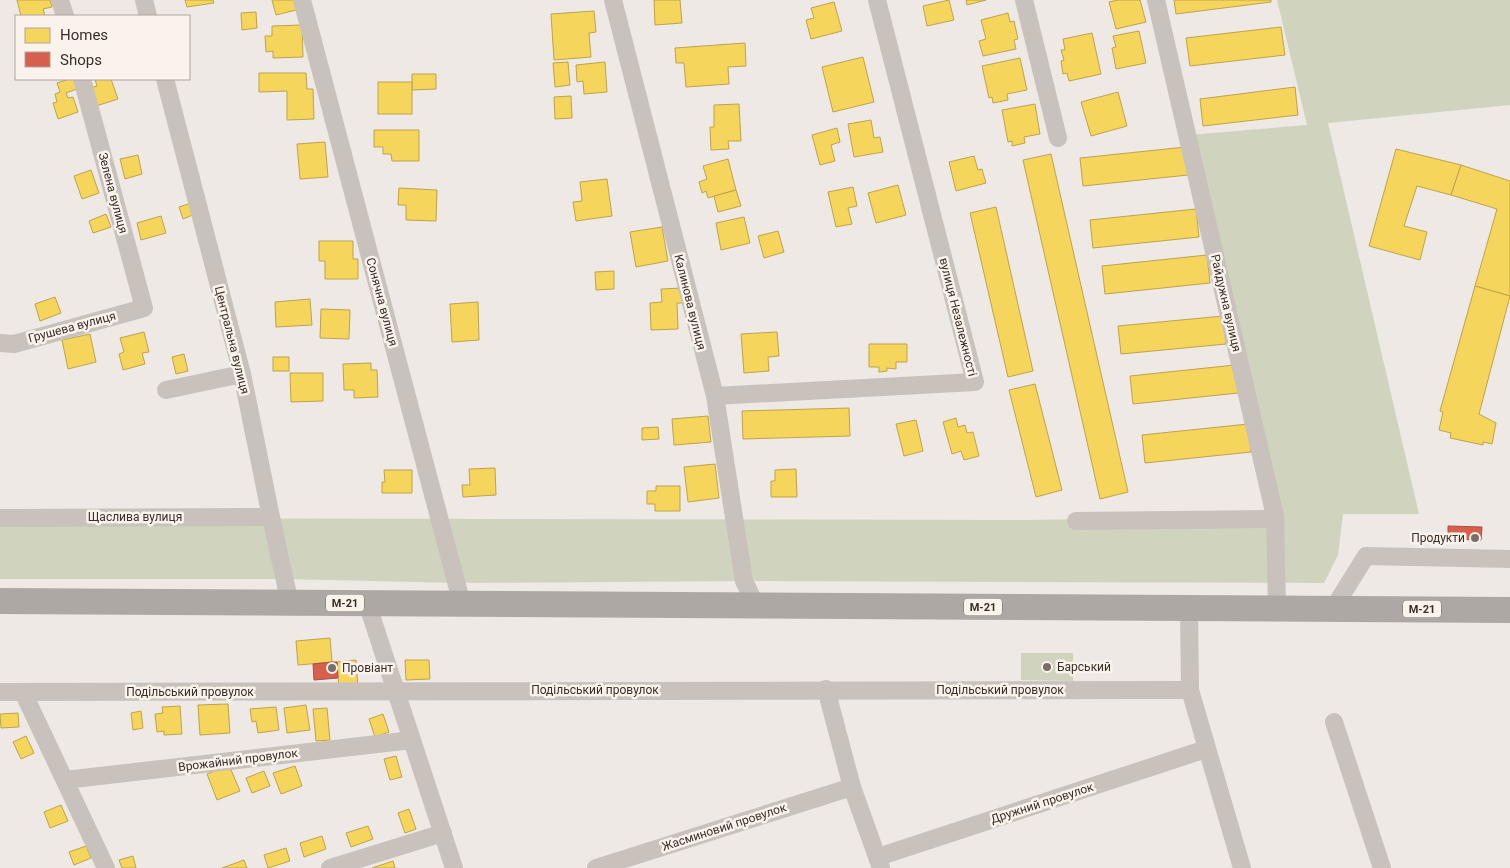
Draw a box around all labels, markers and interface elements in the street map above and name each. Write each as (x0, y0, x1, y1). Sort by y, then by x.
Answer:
legend (15, 15, 190, 80)
text: Homes (60, 26, 108, 44)
text: Shops (60, 51, 102, 69)
street label: Зелена вулиця (95, 151, 131, 235)
street label: Калинова вулиця (671, 253, 709, 351)
street label: Райдужна вулиця (1208, 253, 1244, 353)
street label: Сонячна вулиця (363, 256, 401, 348)
street label: вулиця Незалежності (936, 256, 980, 378)
street label: Центральна вулиця (212, 285, 252, 395)
street label: Грушева вулиця (27, 309, 117, 345)
street label: Щаслива вулиця (88, 510, 182, 524)
place label: Продукти (1411, 531, 1465, 545)
marker: Продукти (1469, 532, 1481, 544)
road number: М-21 (326, 594, 364, 612)
road number: М-21 (964, 598, 1002, 616)
road number: М-21 (1403, 600, 1441, 618)
place label: Барський (1057, 660, 1111, 674)
place label: Провіант (342, 661, 393, 675)
marker: Барський (1041, 661, 1053, 673)
marker: Провіант (326, 662, 338, 674)
street label: Подільський провулок (531, 683, 659, 697)
street label: Подільський провулок (936, 683, 1064, 697)
street label: Подільський провулок (126, 685, 254, 699)
street label: Врожайний провулок (177, 746, 299, 774)
street label: Дружний провулок (989, 780, 1096, 826)
street label: Жасминовий провулок (660, 800, 788, 854)

